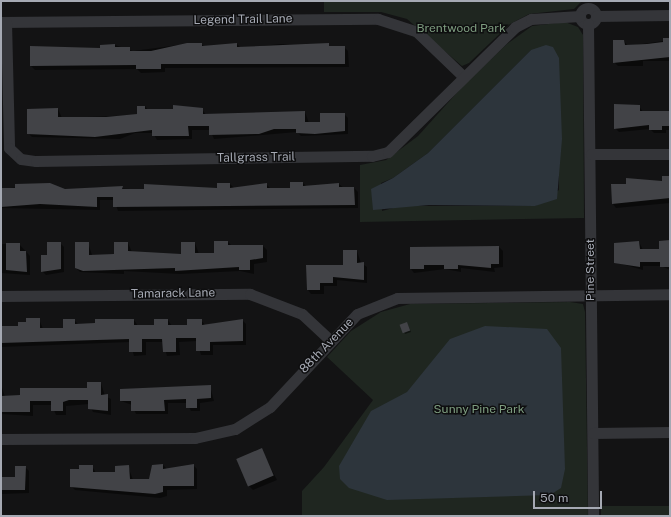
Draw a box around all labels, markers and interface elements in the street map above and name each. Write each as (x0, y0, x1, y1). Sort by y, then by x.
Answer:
street label: Legend Trail Lane (193, 12, 293, 28)
park label: Brentwood Park (416, 22, 506, 36)
street label: Tallgrass Trail (217, 150, 295, 166)
street label: Pine Street (584, 239, 598, 301)
street label: Tamarack Lane (131, 286, 215, 302)
street label: 88th Avenue (297, 315, 357, 377)
park label: Sunny Pine Park (434, 403, 524, 417)
scale bar (535, 483, 604, 509)
text: 50 m (540, 491, 568, 505)

